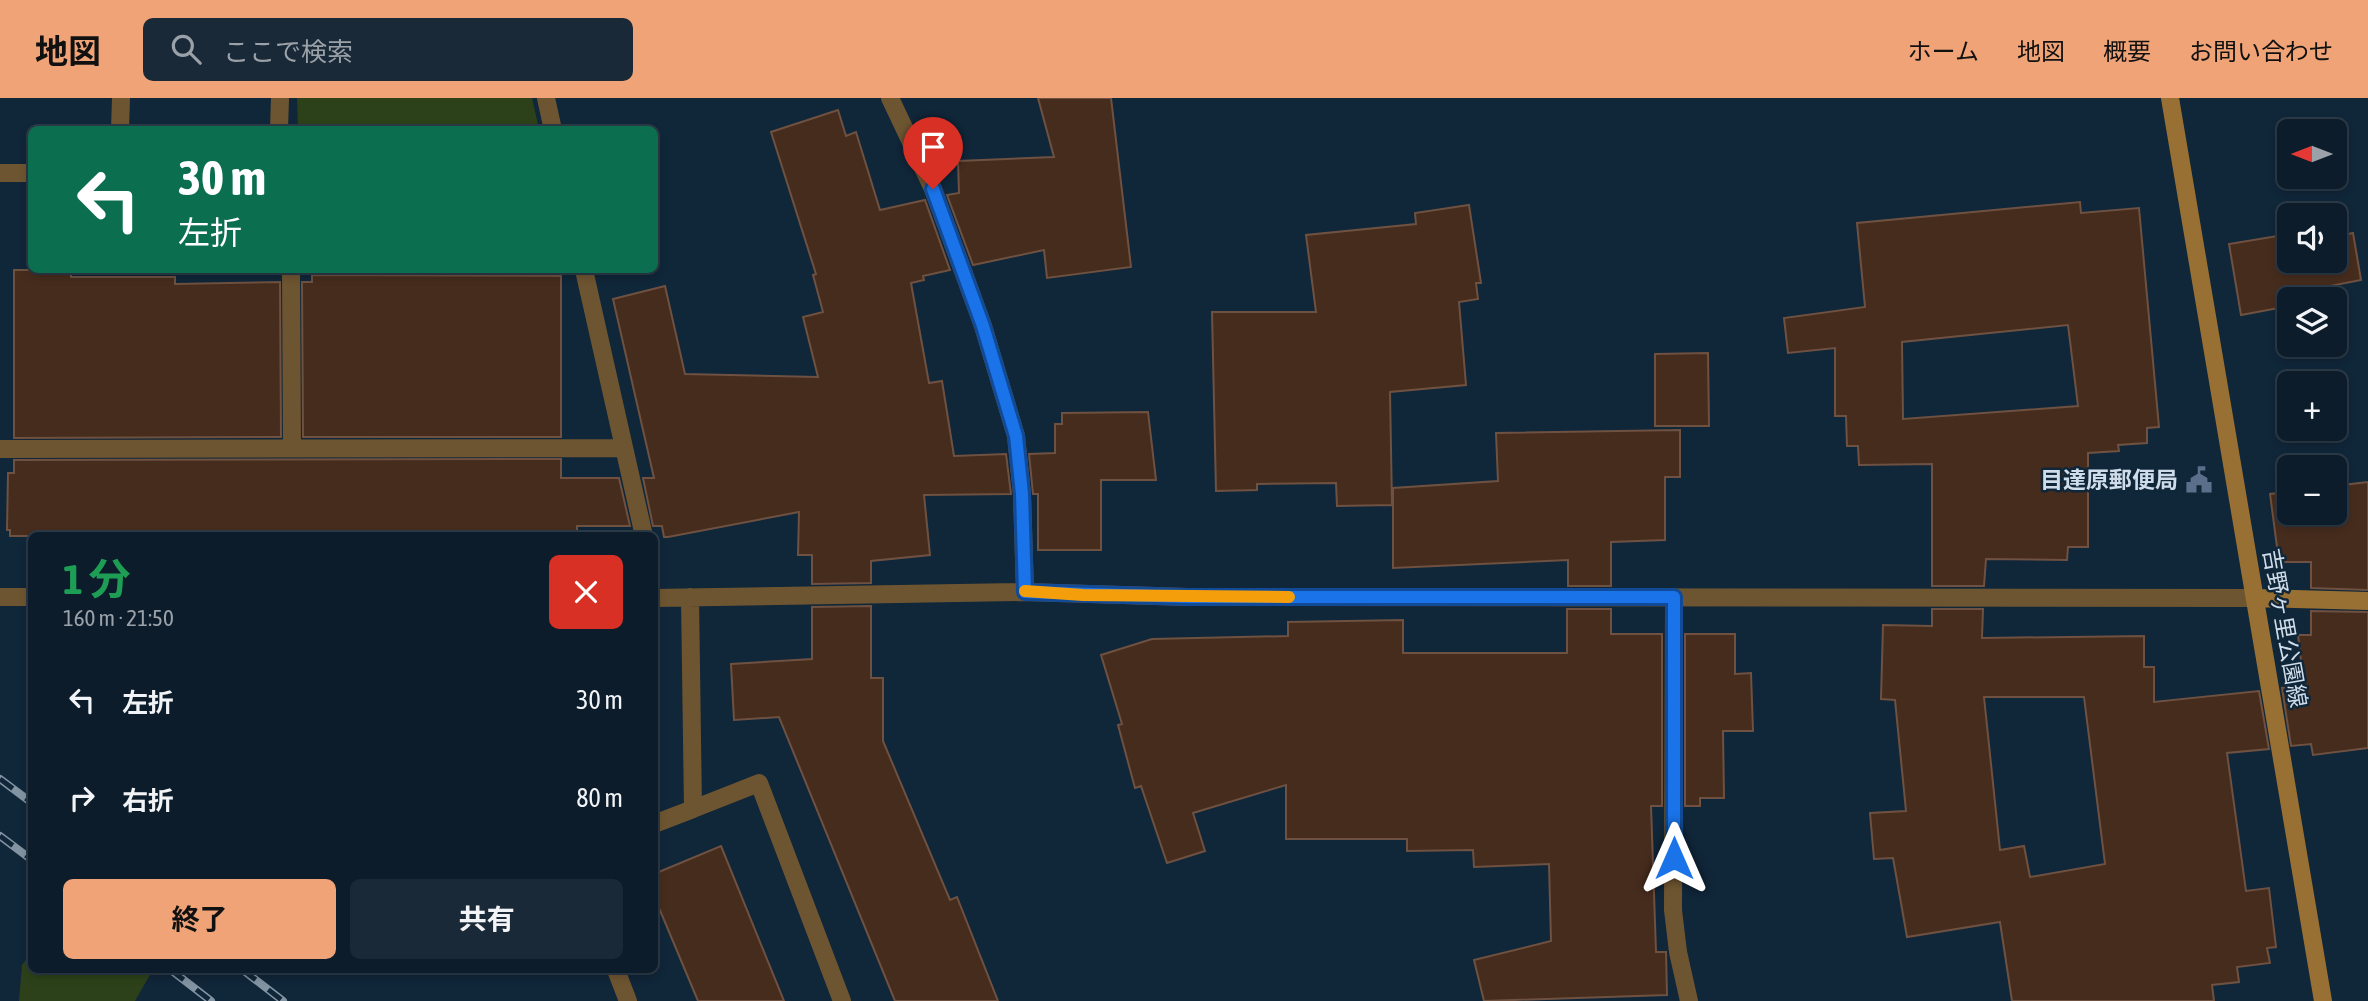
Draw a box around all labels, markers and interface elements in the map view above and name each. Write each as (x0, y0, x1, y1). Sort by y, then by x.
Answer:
search box (143, 18, 633, 81)
icon: search (167, 30, 205, 68)
text: 地図 (35, 32, 101, 70)
text: ここで検索 (223, 37, 353, 67)
text: ホーム (1908, 38, 1979, 65)
text: 地図 (2017, 38, 2065, 65)
text: 概要 (2103, 38, 2151, 65)
text: お問い合わせ (2189, 38, 2333, 65)
pin (903, 117, 963, 189)
north arrow (2277, 119, 2347, 189)
map controls (2277, 119, 2347, 525)
icon: arrive (914, 128, 952, 166)
text: 30 m (178, 149, 266, 205)
icon: left (63, 154, 154, 245)
button: sound (2277, 203, 2347, 273)
text: 左折 (178, 214, 242, 251)
button: layers (2277, 287, 2347, 357)
button: + (2277, 371, 2347, 441)
button: − (2277, 455, 2347, 525)
public building icon: 目達原郵便局 (2184, 465, 2214, 495)
place label: 目達原郵便局 (2040, 467, 2178, 493)
street label: 吉野ヶ里公園線 (2258, 546, 2312, 710)
text: 1 分 (63, 555, 131, 603)
button: close (549, 555, 623, 629)
text: 160 m · 21:50 (63, 605, 174, 631)
icon: left (63, 681, 101, 719)
text: 30 m (576, 685, 623, 715)
text: 左折 (122, 688, 174, 718)
icon: right (63, 779, 101, 817)
text: 80 m (576, 783, 623, 813)
text: 右折 (122, 786, 174, 816)
position arrow (1637, 821, 1711, 895)
button: 終了 (63, 879, 336, 959)
button: 共有 (350, 879, 623, 959)

